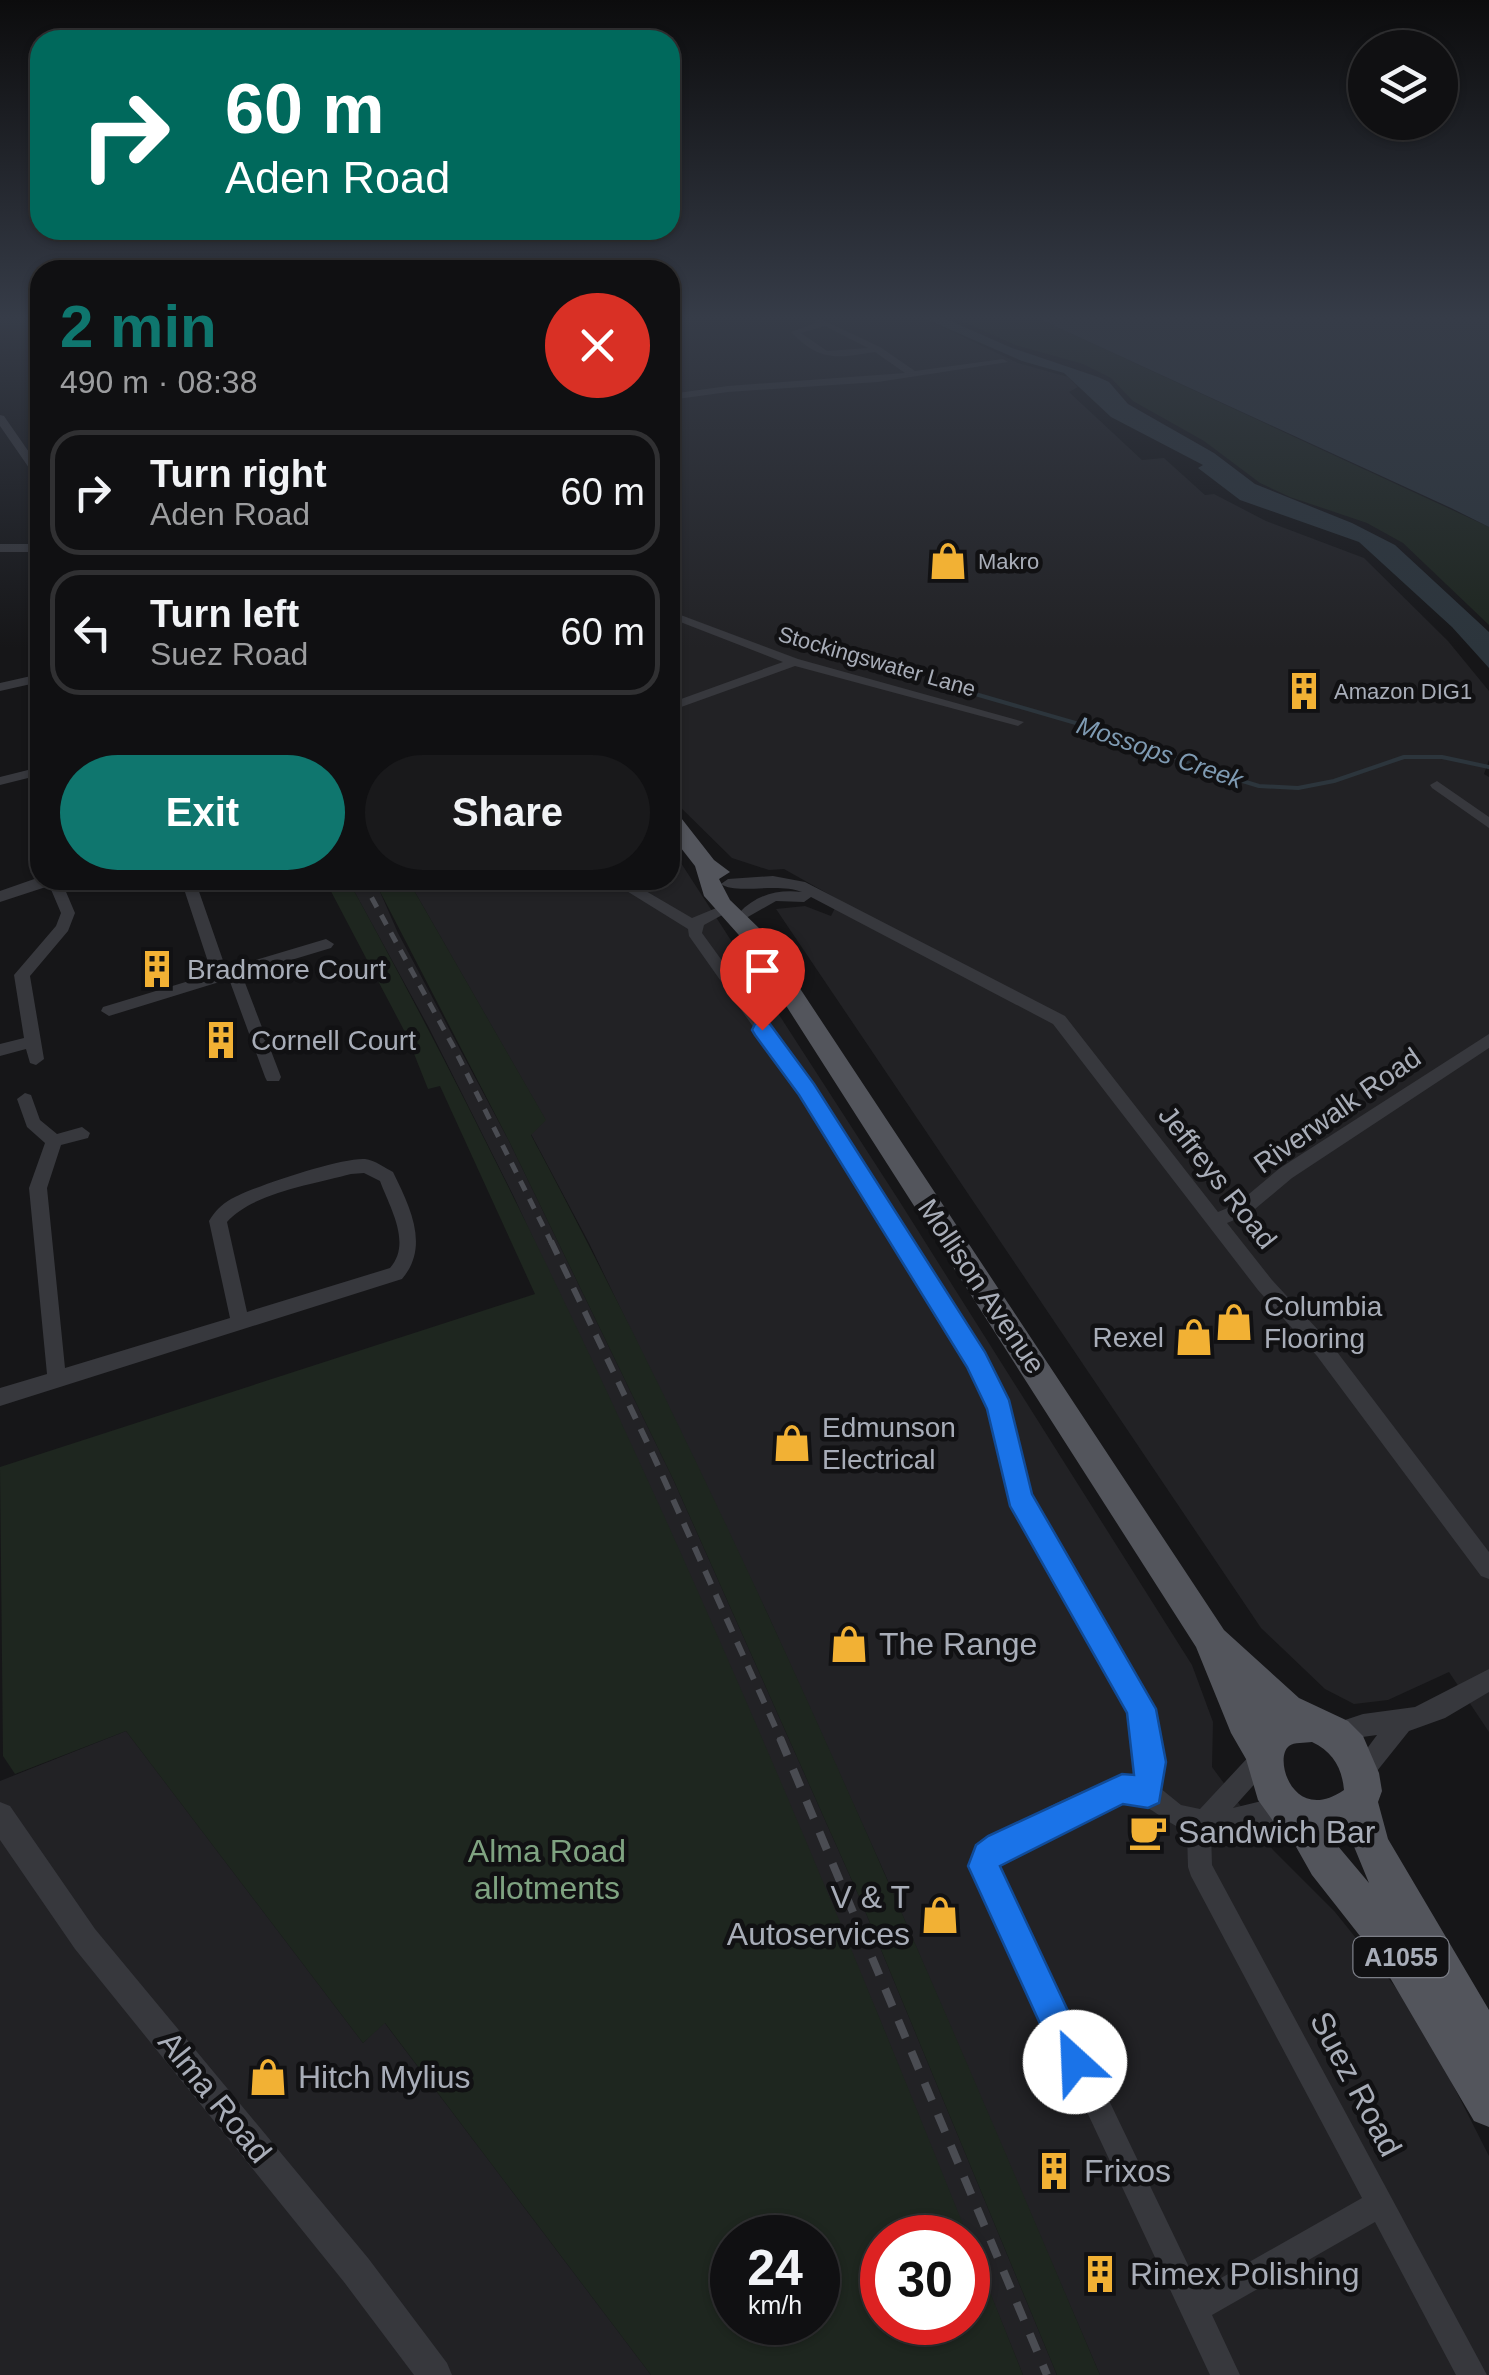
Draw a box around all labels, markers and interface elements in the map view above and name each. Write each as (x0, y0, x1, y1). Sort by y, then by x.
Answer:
map controls (1348, 30, 1458, 140)
button: layers (1348, 30, 1458, 140)
icon: right (60, 70, 190, 200)
text: 60 m (225, 70, 385, 148)
text: Aden Road (225, 152, 450, 203)
text: 2 min (60, 293, 217, 360)
button: close (545, 293, 650, 398)
text: 490 m · 08:38 (60, 364, 257, 400)
text: Turn right (150, 453, 327, 495)
icon: right (65, 465, 120, 520)
text: 60 m (561, 471, 645, 513)
text: Aden Road (150, 496, 310, 532)
shop icon: Makro (927, 540, 969, 582)
place label: Makro (978, 549, 1039, 574)
text: Turn left (150, 593, 299, 635)
icon: left (65, 605, 120, 660)
text: 60 m (561, 611, 645, 653)
street label: Stockingswater Lane (775, 621, 978, 702)
text: Suez Road (150, 636, 308, 672)
building icon: Amazon DIG1 (1283, 670, 1325, 712)
place label: Amazon DIG1 (1334, 679, 1472, 704)
water label: Mossops Creek (1073, 710, 1248, 794)
button: Exit (60, 755, 345, 870)
button: Share (365, 755, 650, 870)
pin (720, 928, 805, 1031)
icon: arrive (735, 943, 790, 998)
building icon: Bradmore Court (136, 948, 178, 990)
place label: Bradmore Court (187, 954, 386, 985)
building icon: Cornell Court (200, 1019, 242, 1061)
place label: Cornell Court (251, 1025, 416, 1056)
street label: Riverwalk Road (1248, 1041, 1426, 1179)
street label: Jeffreys Road (1152, 1100, 1283, 1255)
street label: Mollison Avenue (912, 1193, 1051, 1379)
place label: Columbia Flooring (1264, 1291, 1383, 1354)
shop icon: Columbia Flooring (1213, 1301, 1255, 1343)
shop icon: Rexel (1173, 1316, 1215, 1358)
place label: Rexel (1092, 1322, 1164, 1353)
place label: Edmunson Electrical (822, 1412, 956, 1475)
shop icon: Edmunson Electrical (771, 1422, 813, 1464)
shop icon: The Range (828, 1623, 870, 1665)
place label: The Range (879, 1626, 1037, 1662)
cafe icon: Sandwich Bar (1127, 1811, 1169, 1853)
place label: Sandwich Bar (1178, 1814, 1376, 1850)
park label: Alma Road allotments (468, 1833, 626, 1906)
place label: V & T Autoservices (727, 1879, 910, 1952)
shop icon: V & T Autoservices (919, 1894, 961, 1936)
road number: A1055 (1354, 1937, 1448, 1977)
street label: Suez Road (1303, 2006, 1409, 2162)
position arrow (1023, 2010, 1127, 2114)
street label: Alma Road (151, 2024, 279, 2170)
shop icon: Hitch Mylius (247, 2056, 289, 2098)
place label: Hitch Mylius (298, 2059, 470, 2095)
building icon: Frixos (1033, 2150, 1075, 2192)
place label: Frixos (1084, 2153, 1171, 2189)
speed limit sign: 30 (860, 2215, 990, 2345)
text: 24 (747, 2240, 803, 2296)
building icon: Rimex Polishing (1079, 2253, 1121, 2295)
place label: Rimex Polishing (1130, 2256, 1359, 2292)
text: km/h (748, 2291, 802, 2319)

